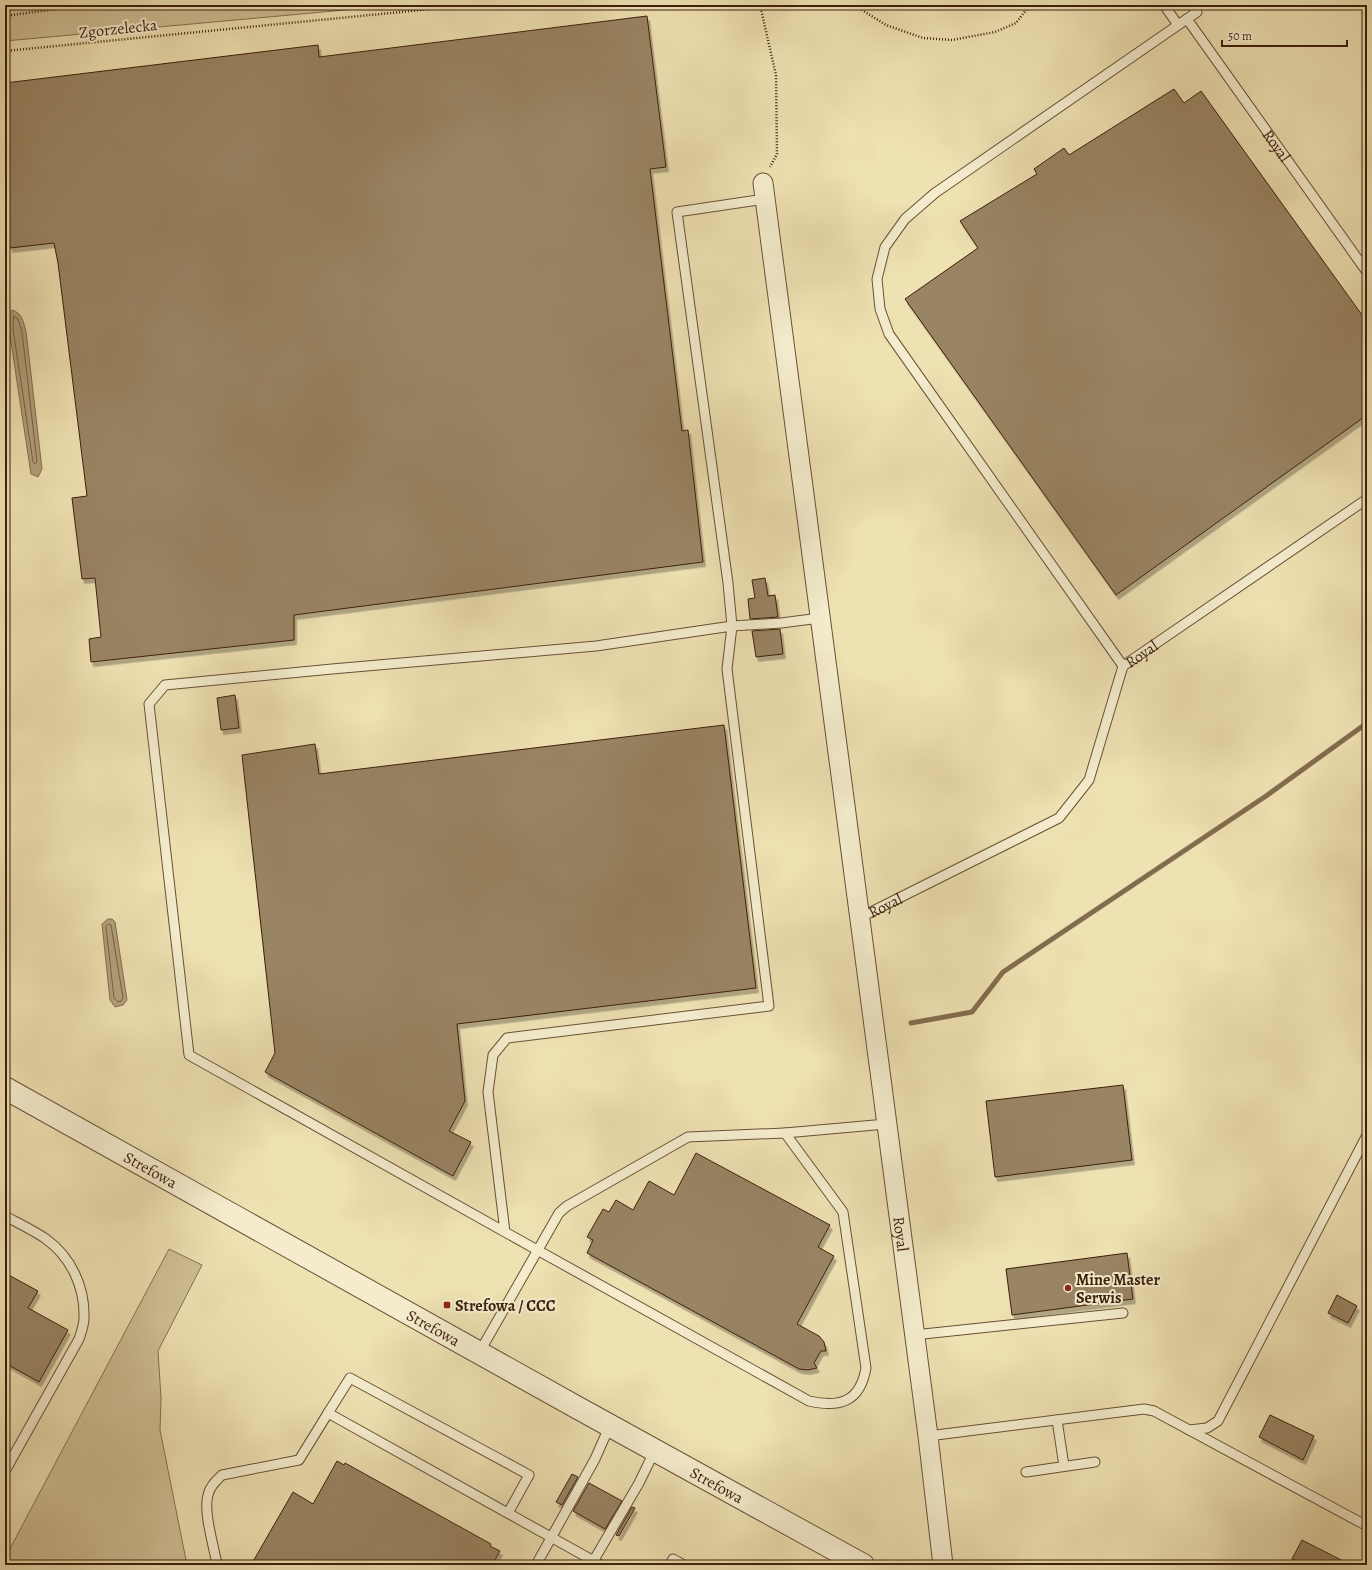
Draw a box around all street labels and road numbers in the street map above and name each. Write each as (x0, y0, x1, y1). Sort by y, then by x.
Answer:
street label: Zgorzelecka (78, 14, 159, 44)
street label: Royal (1257, 125, 1295, 167)
street label: Royal (1121, 635, 1163, 673)
street label: Royal (865, 888, 906, 924)
street label: Strefowa (120, 1147, 182, 1194)
street label: Royal (887, 1215, 914, 1253)
street label: Strefowa (402, 1305, 464, 1352)
street label: Strefowa (686, 1462, 748, 1509)

